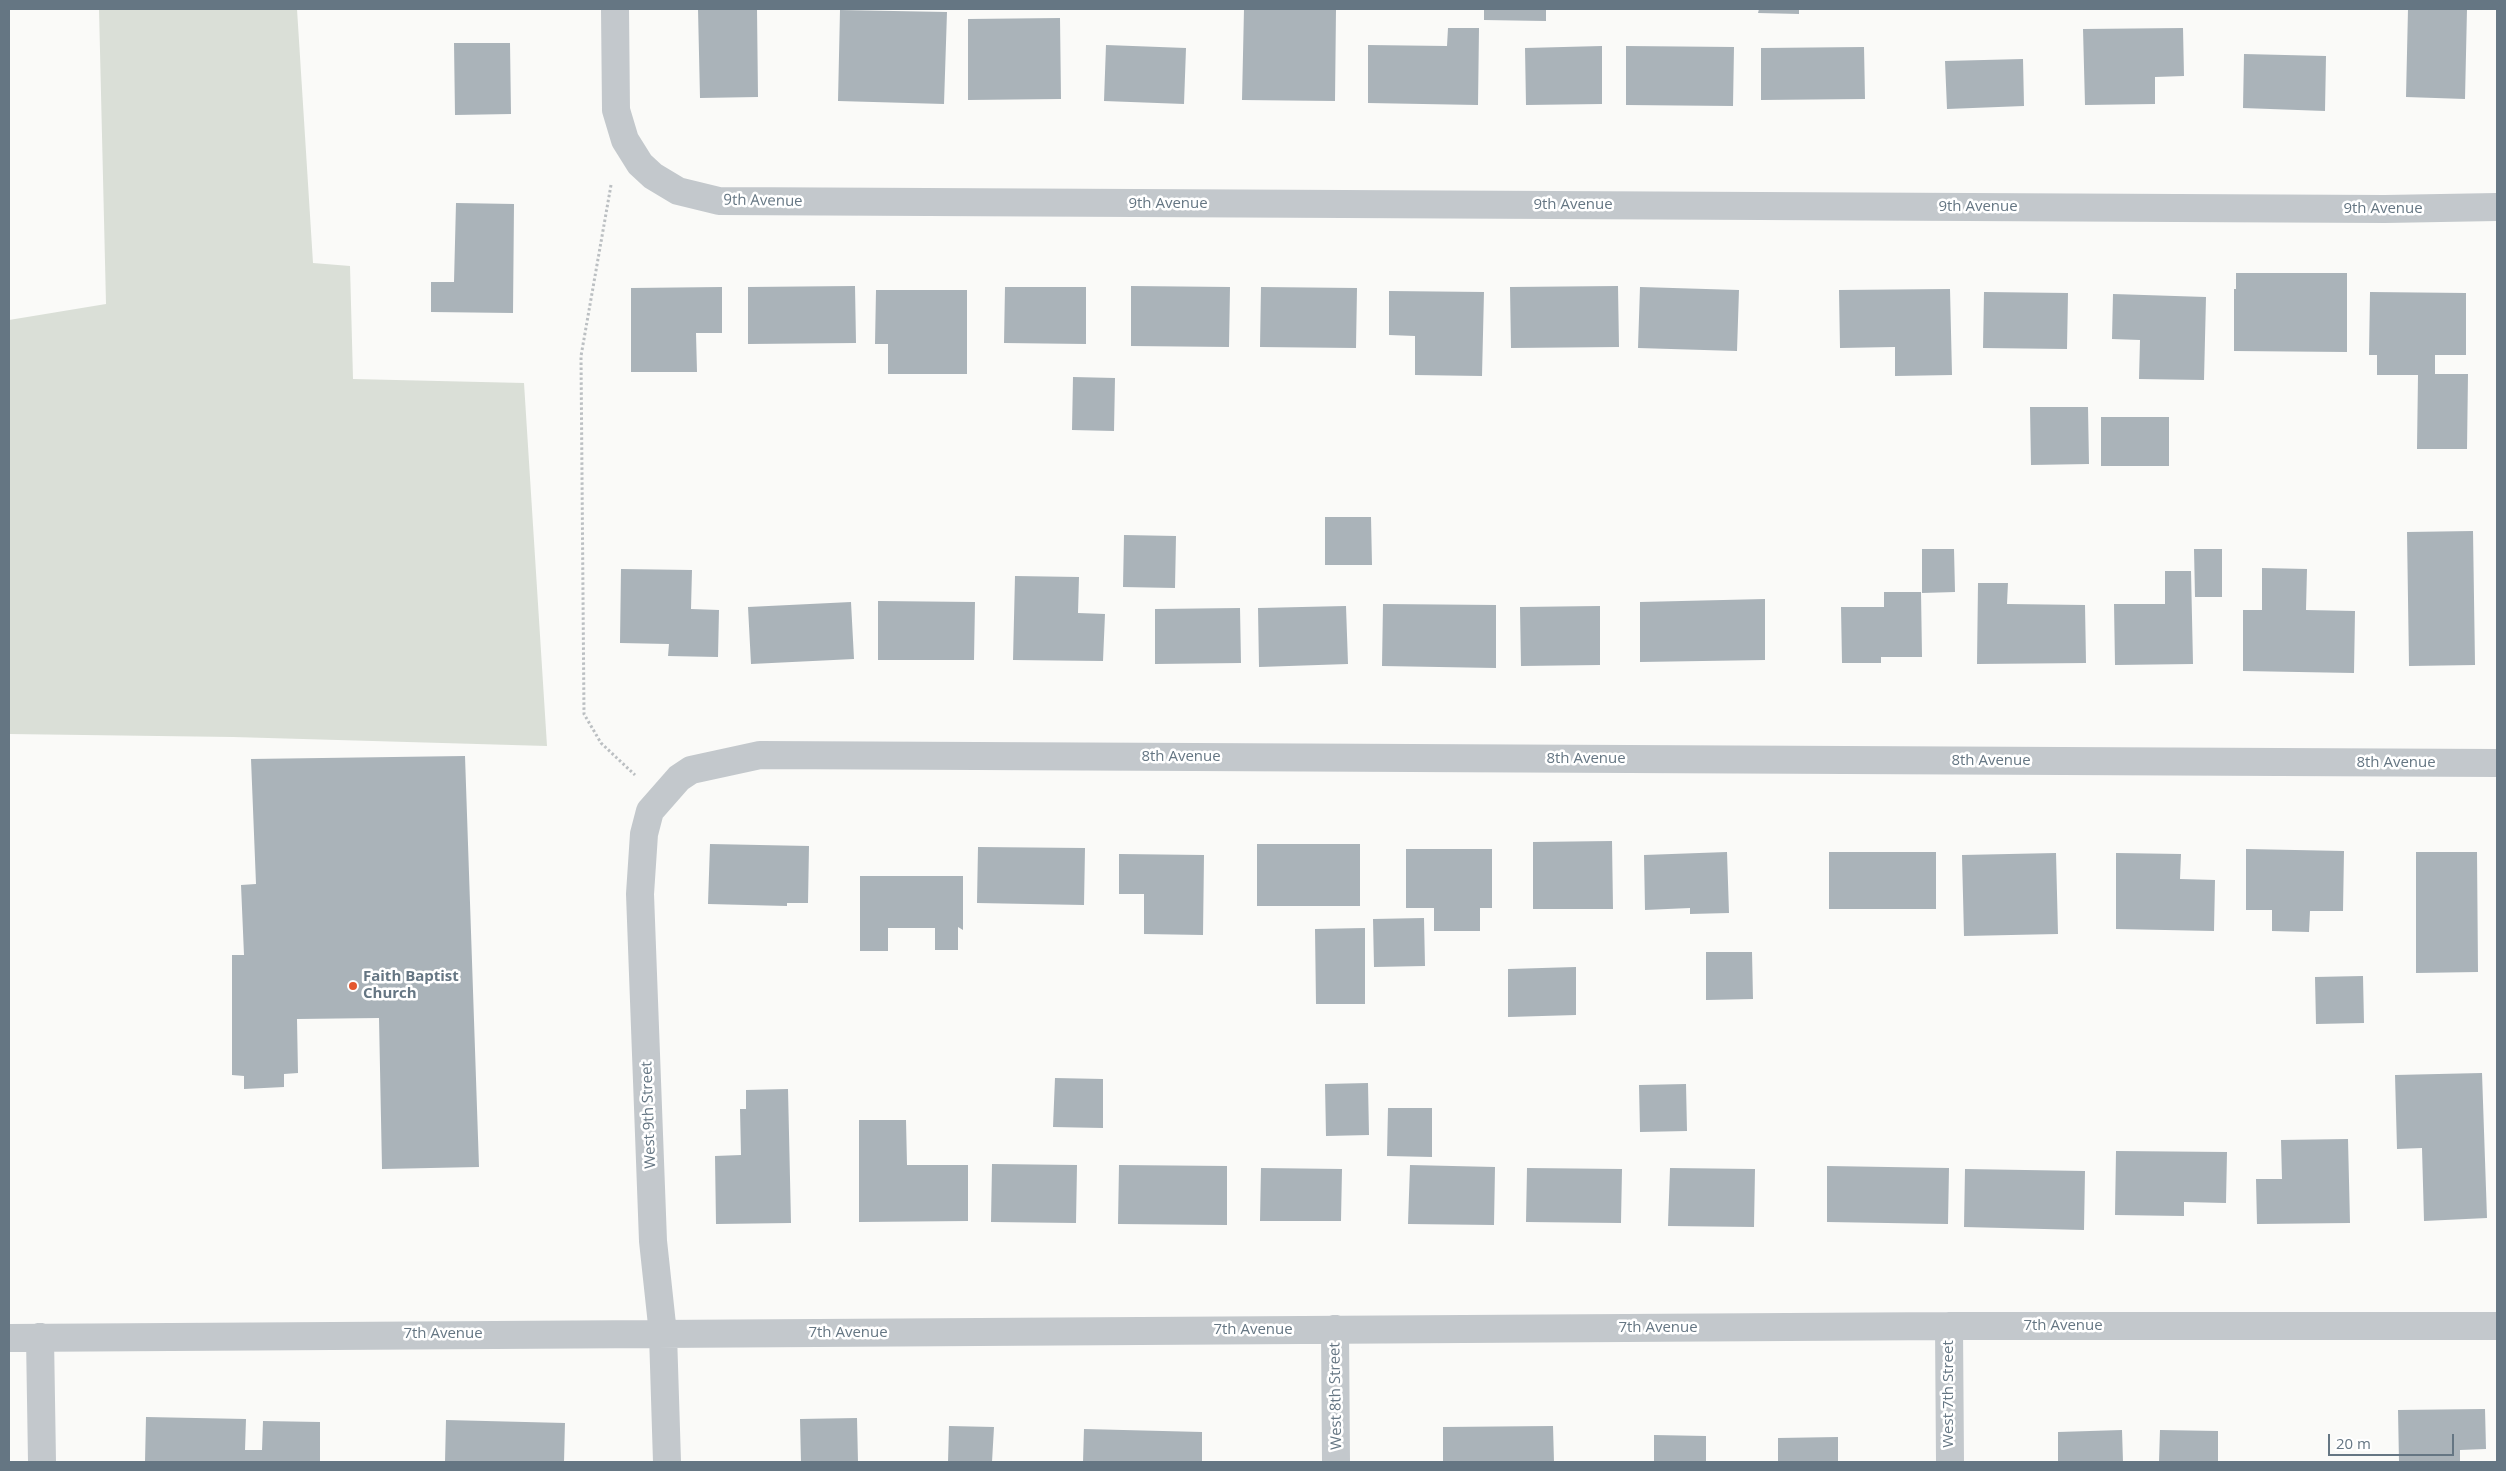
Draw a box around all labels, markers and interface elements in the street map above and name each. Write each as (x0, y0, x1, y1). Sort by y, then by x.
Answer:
street label: 9th Avenue (723, 191, 803, 211)
street label: 9th Avenue (1128, 195, 1208, 213)
street label: 9th Avenue (1533, 196, 1613, 214)
street label: 9th Avenue (1938, 198, 2018, 216)
street label: 9th Avenue (2343, 200, 2423, 218)
street label: 8th Avenue (1141, 748, 1221, 766)
street label: 8th Avenue (1546, 750, 1626, 768)
street label: 8th Avenue (1951, 752, 2031, 770)
street label: 8th Avenue (2356, 754, 2436, 772)
place label: Faith Baptist Church (363, 968, 459, 1003)
marker: Faith Baptist Church (347, 980, 359, 992)
street label: West 9th Street (638, 1061, 660, 1169)
street label: 7th Avenue (2023, 1317, 2103, 1335)
street label: 7th Avenue (1618, 1319, 1698, 1337)
street label: 7th Avenue (1213, 1321, 1293, 1339)
street label: 7th Avenue (808, 1324, 888, 1342)
street label: 7th Avenue (403, 1325, 483, 1343)
street label: West 7th Street (1940, 1340, 1958, 1448)
street label: West 8th Street (1326, 1342, 1346, 1450)
scale bar (2331, 1424, 2457, 1456)
text: 20 m (2336, 1433, 2371, 1453)

